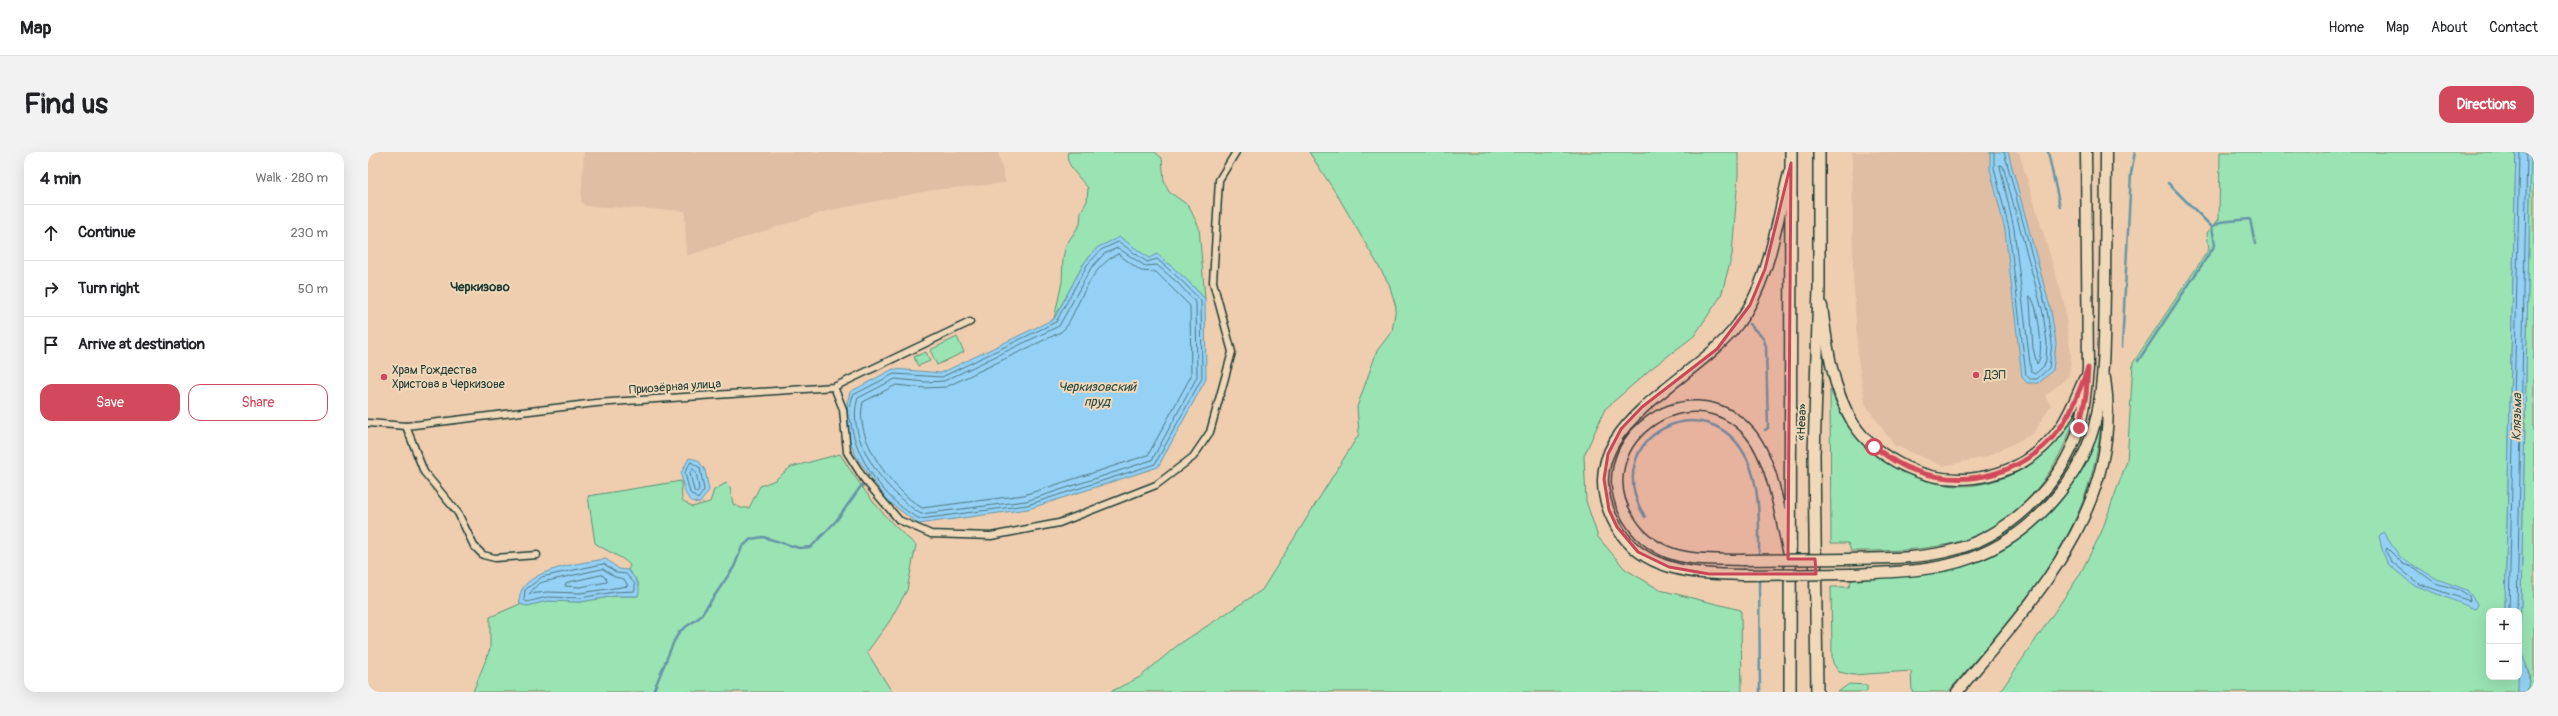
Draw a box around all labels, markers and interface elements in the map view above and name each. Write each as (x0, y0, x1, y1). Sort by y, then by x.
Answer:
text: Map (20, 16, 51, 40)
text: Home (2329, 19, 2364, 36)
text: Map (2386, 19, 2409, 36)
text: About (2431, 19, 2467, 36)
text: Contact (2489, 19, 2538, 36)
button: Directions (2439, 86, 2534, 123)
text: Find us (24, 87, 108, 122)
text: 4 min (40, 168, 81, 189)
text: Walk · 280 m (255, 170, 328, 186)
icon: ahead (40, 222, 62, 244)
text: Continue (78, 223, 136, 242)
text: 230 m (291, 225, 328, 241)
icon: right (40, 278, 62, 300)
text: Turn right (78, 279, 139, 298)
district label: Черкизово (450, 279, 510, 295)
text: 50 m (298, 281, 328, 297)
icon: arrive (40, 334, 62, 356)
text: Arrive at destination (78, 335, 205, 354)
place label: Храм Рождества Христова в Черкизове (392, 363, 505, 392)
place label: ДЭП (1983, 368, 2006, 383)
marker: ДЭП (1971, 370, 1981, 380)
marker: Храм Рождества Христова в Черкизове (379, 372, 389, 382)
street label: Приозёрная улица (628, 376, 722, 398)
water label: Черкизовский пруд (1058, 379, 1138, 410)
button: Save (40, 384, 180, 421)
button: Share (188, 384, 328, 421)
water label: Клязьма (2509, 392, 2525, 441)
street label: «Нева» (1794, 403, 1810, 441)
route end (2070, 419, 2088, 437)
route start (1865, 438, 1883, 456)
map controls (2486, 608, 2522, 680)
button: + (2486, 608, 2522, 644)
button: − (2486, 644, 2522, 680)

